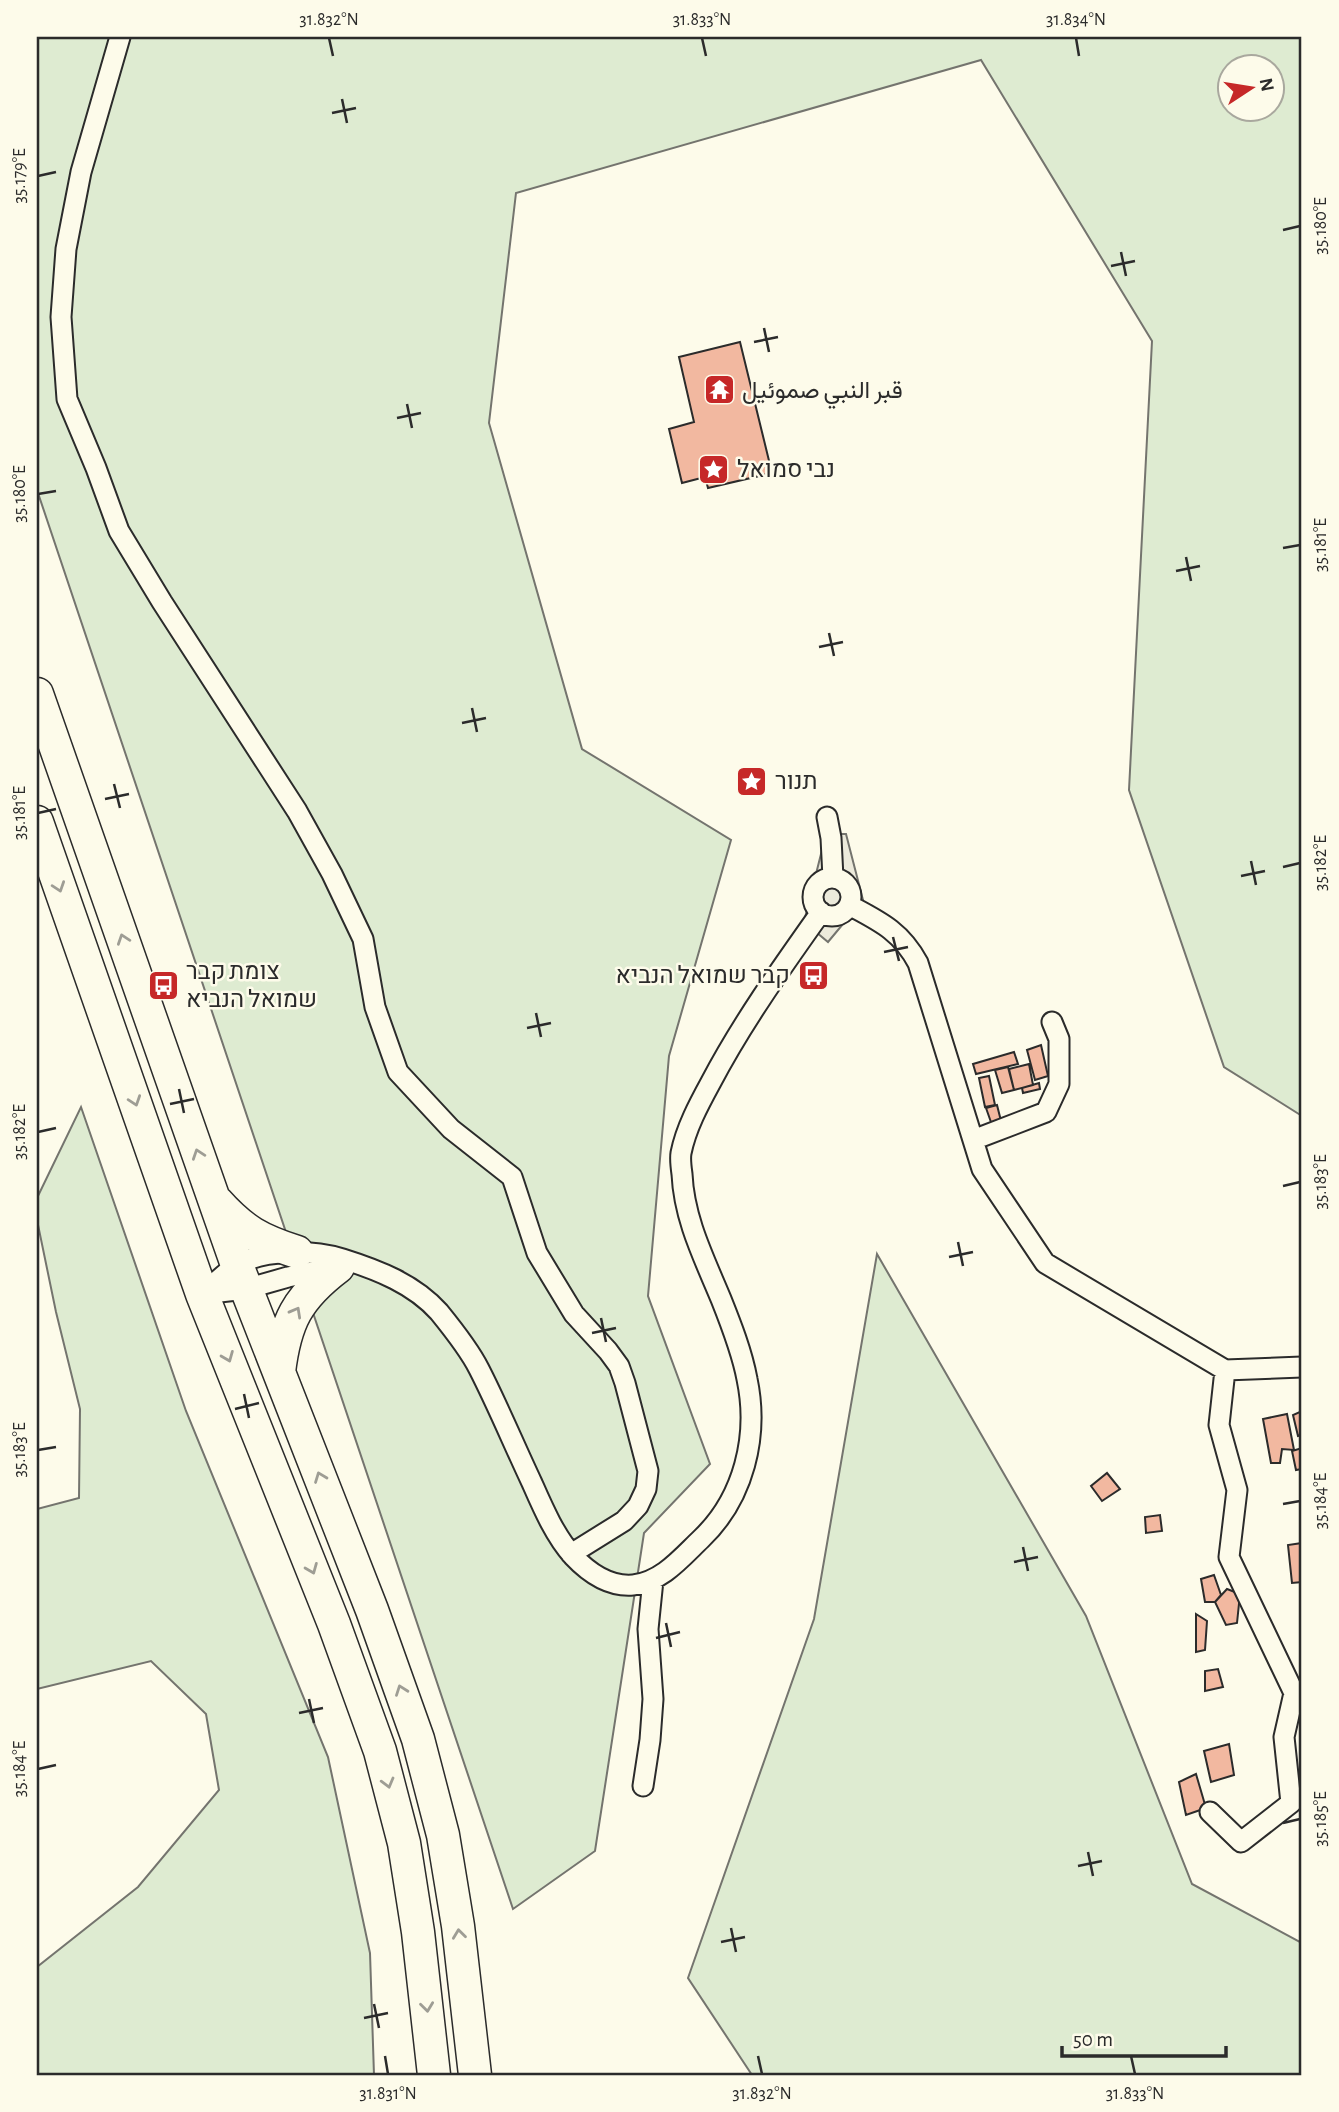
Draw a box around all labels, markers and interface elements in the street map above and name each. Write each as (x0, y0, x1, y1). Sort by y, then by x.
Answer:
text: 31.832°N (299, 11, 359, 29)
text: 31.833°N (673, 11, 731, 29)
text: 31.834°N (1046, 11, 1106, 29)
north arrow (1216, 52, 1286, 122)
text: N (1255, 76, 1277, 93)
text: 35.179°E (11, 148, 29, 204)
text: 35.180°E (1312, 197, 1330, 255)
temple icon: قبر النبي صموئيل (702, 373, 736, 407)
place label: قبر النبي صموئيل (742, 379, 903, 409)
place icon: נבי סמואל (697, 452, 731, 486)
place label: נבי סמואל (737, 458, 835, 482)
text: 35.180°E (11, 465, 29, 523)
text: 35.181°E (1312, 518, 1330, 572)
place icon: תנור (735, 764, 769, 798)
place label: תנור (775, 770, 818, 794)
text: 35.181°E (11, 786, 29, 840)
text: 35.182°E (1312, 835, 1330, 891)
one-way arrow (51, 880, 65, 892)
one-way arrow (117, 934, 131, 946)
bus stop icon: קבר שמואל הנביא (796, 958, 830, 992)
place label: צומת קבר שמואל הנביא (186, 960, 317, 1012)
place label: קבר שמואל הנביא (616, 964, 790, 988)
bus stop icon: צומת קבר שמואל הנביא (146, 968, 180, 1002)
one-way arrow (127, 1095, 141, 1107)
text: 35.182°E (11, 1104, 29, 1160)
one-way arrow (192, 1149, 206, 1161)
text: 35.183°E (1312, 1154, 1330, 1210)
one-way arrow (288, 1307, 301, 1320)
one-way arrow (219, 1351, 233, 1363)
text: 35.183°E (11, 1422, 29, 1478)
one-way arrow (315, 1472, 329, 1484)
text: 35.184°E (1312, 1472, 1330, 1529)
one-way arrow (304, 1562, 318, 1574)
one-way arrow (395, 1684, 409, 1696)
text: 35.184°E (11, 1740, 29, 1797)
one-way arrow (380, 1777, 394, 1789)
text: 35.185°E (1312, 1791, 1330, 1847)
one-way arrow (452, 1929, 467, 1940)
one-way arrow (420, 2001, 435, 2013)
scale bar (1062, 2014, 1227, 2058)
text: 50 m (1073, 2029, 1113, 2050)
text: 31.831°N (359, 2085, 417, 2103)
text: 31.832°N (732, 2085, 792, 2103)
text: 31.833°N (1106, 2085, 1164, 2103)

